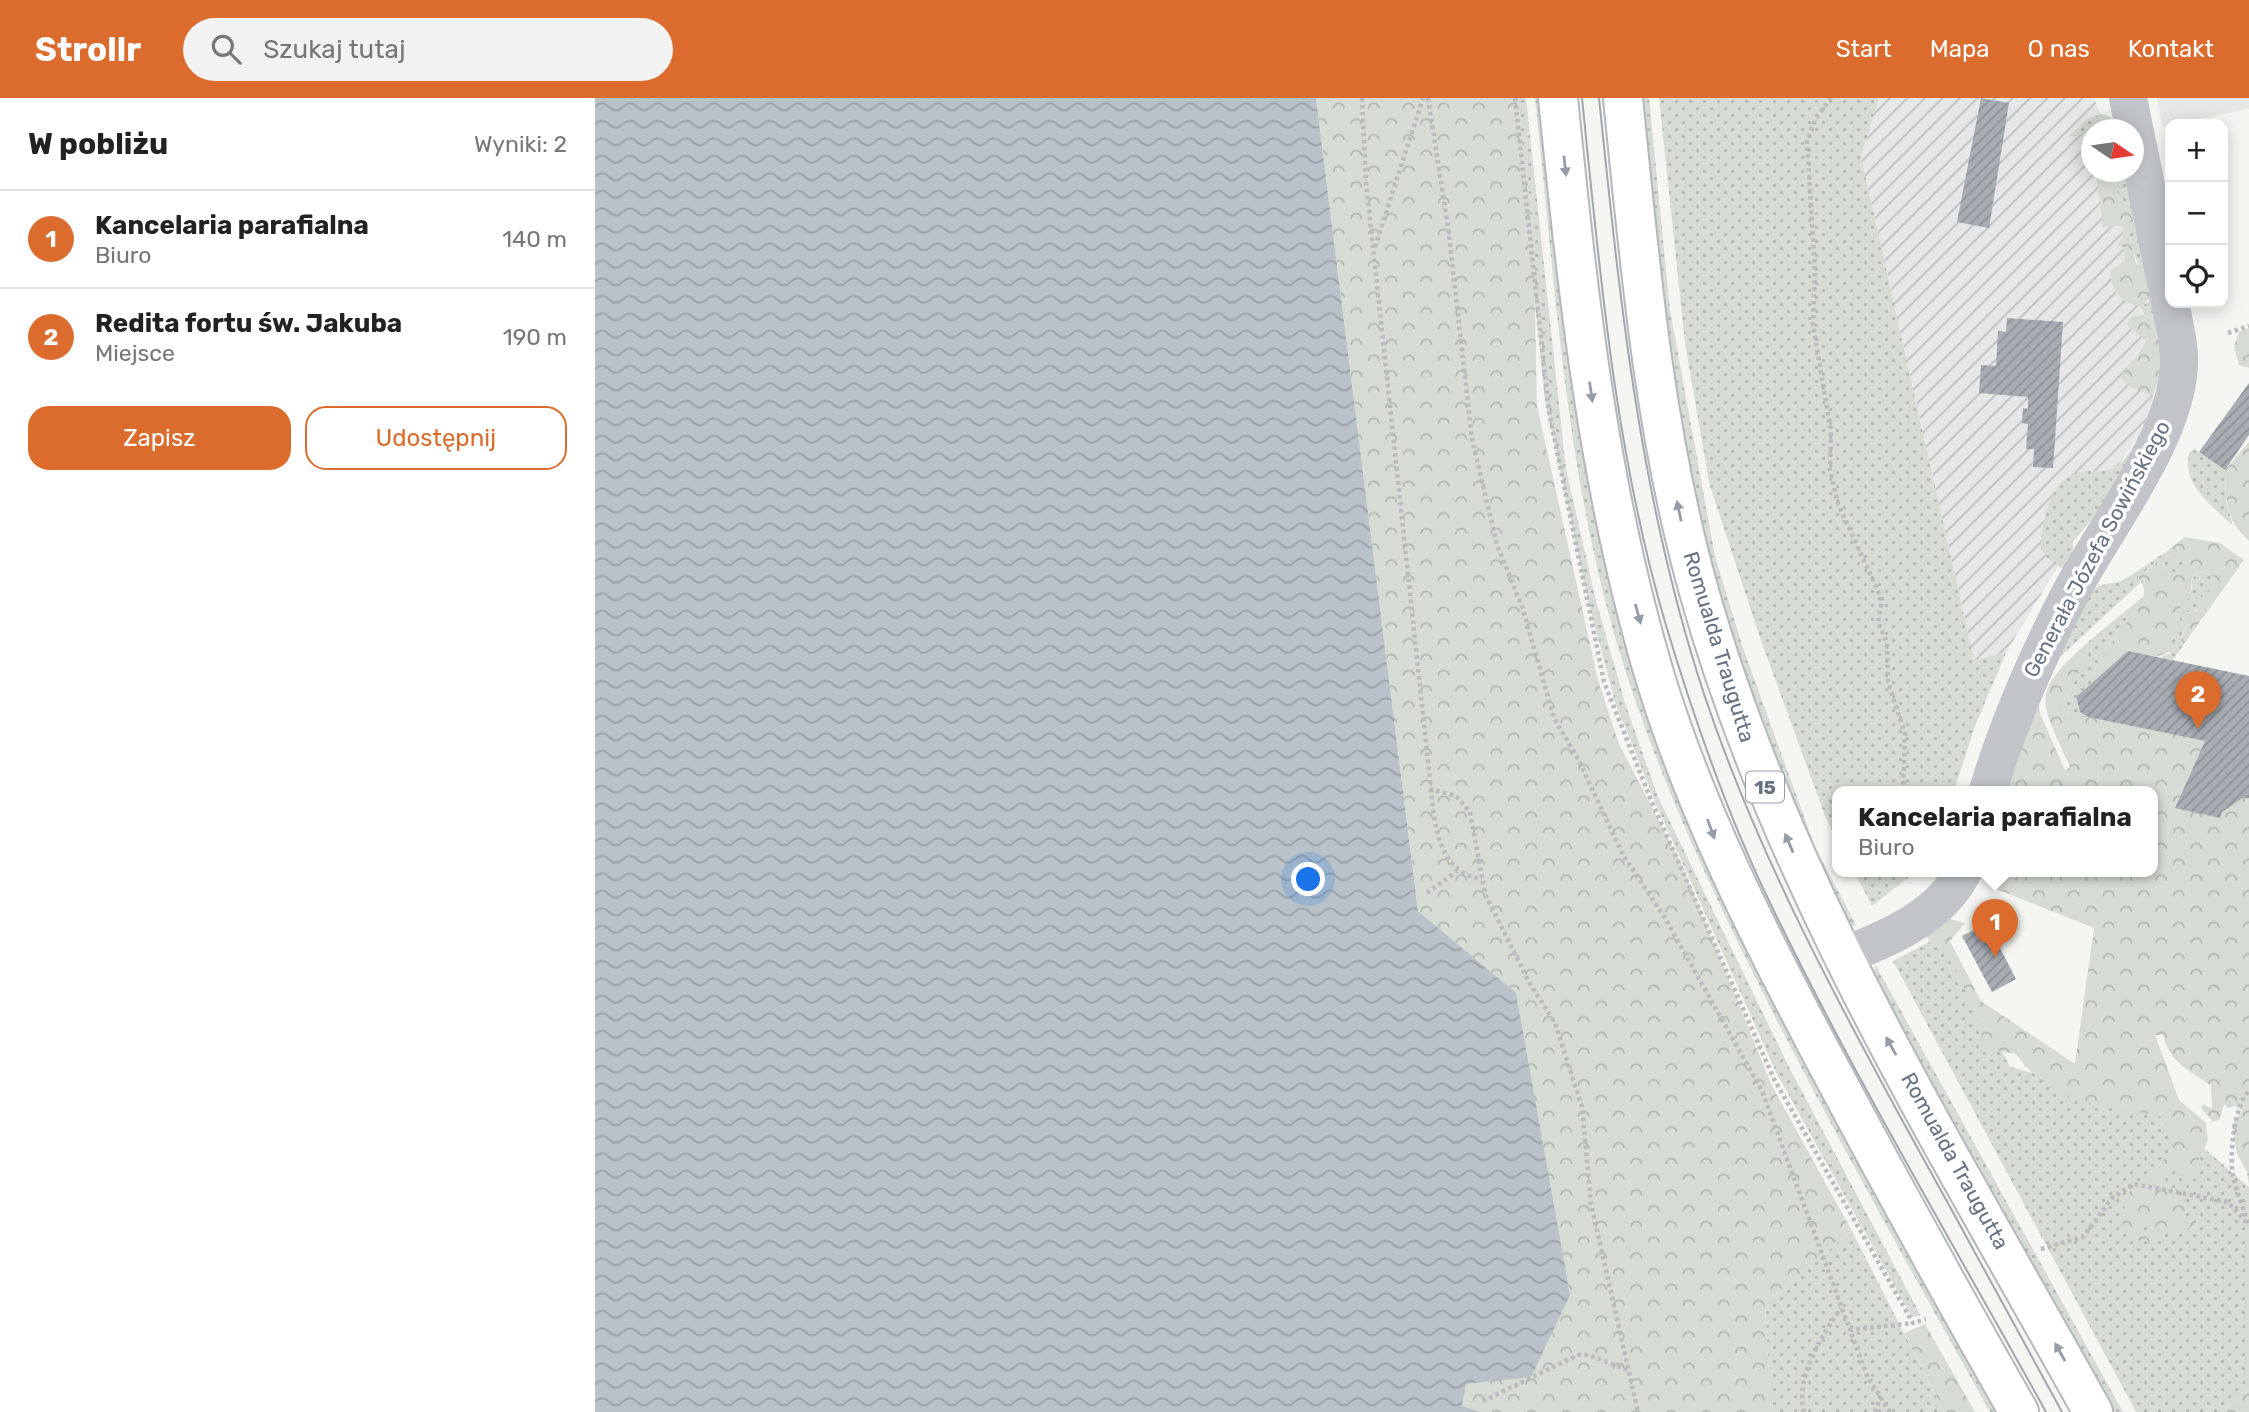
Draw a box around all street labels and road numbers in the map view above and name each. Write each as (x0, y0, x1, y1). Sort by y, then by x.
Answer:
street label: Generała Józefa Sowińskiego (2018, 416, 2175, 681)
street label: Romualda Traugutta (1679, 548, 1760, 745)
road number: 15 (1746, 772, 1784, 802)
street label: Romualda Traugutta (1896, 1068, 2014, 1253)

